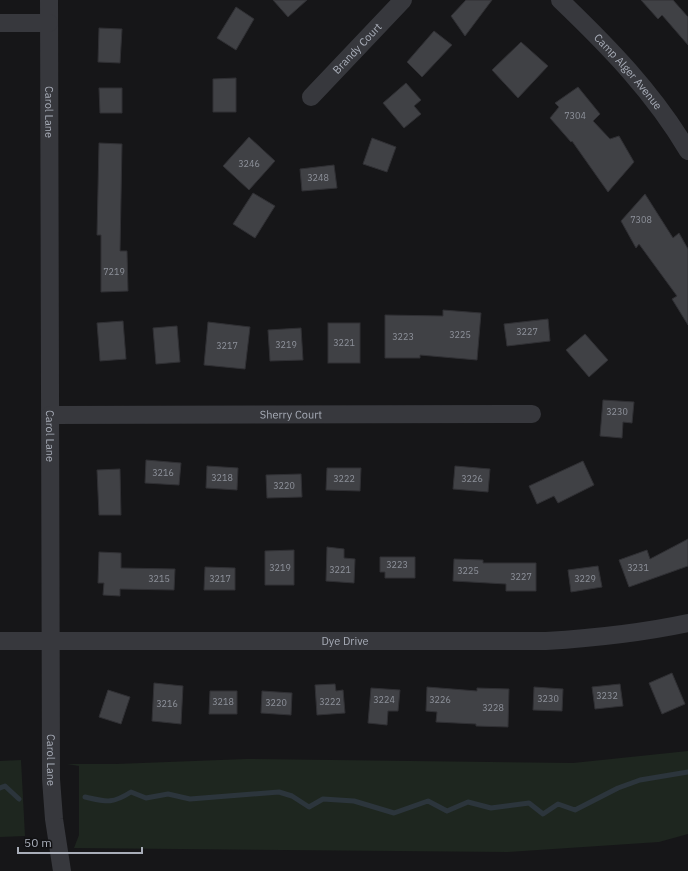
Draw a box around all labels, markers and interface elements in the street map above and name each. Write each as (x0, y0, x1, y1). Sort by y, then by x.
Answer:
street label: Brandy Court (330, 20, 385, 77)
street label: Camp Alger Avenue (591, 31, 665, 113)
street label: Carol Lane (42, 86, 56, 138)
house number: 7304 (564, 110, 586, 121)
house number: 3246 (238, 158, 260, 169)
house number: 3248 (307, 172, 329, 183)
house number: 7308 (630, 214, 652, 225)
house number: 7219 (103, 266, 125, 277)
house number: 3227 (516, 326, 538, 337)
house number: 3225 (449, 329, 471, 340)
house number: 3223 (392, 331, 414, 342)
house number: 3221 (333, 337, 355, 348)
house number: 3219 (275, 339, 297, 350)
house number: 3217 (216, 340, 238, 351)
house number: 3230 (606, 406, 628, 417)
street label: Sherry Court (260, 407, 322, 422)
street label: Carol Lane (43, 410, 57, 462)
house number: 3216 (152, 467, 174, 478)
house number: 3218 (211, 472, 233, 483)
house number: 3222 (333, 473, 355, 484)
house number: 3226 (461, 473, 483, 484)
house number: 3220 (273, 480, 295, 491)
house number: 3223 (386, 559, 408, 570)
house number: 3219 (269, 562, 291, 573)
house number: 3231 (627, 562, 649, 573)
house number: 3221 (329, 564, 351, 575)
house number: 3225 (457, 565, 479, 576)
house number: 3227 (510, 571, 532, 582)
house number: 3215 (148, 573, 170, 584)
house number: 3217 (209, 573, 231, 584)
house number: 3229 (574, 573, 596, 584)
street label: Dye Drive (321, 634, 369, 648)
house number: 3232 (596, 690, 618, 701)
house number: 3230 (537, 693, 559, 704)
house number: 3224 (373, 694, 395, 705)
house number: 3226 (429, 694, 451, 705)
house number: 3218 (212, 696, 234, 707)
house number: 3222 (319, 696, 341, 707)
house number: 3220 (265, 697, 287, 708)
house number: 3216 (156, 698, 178, 709)
house number: 3228 (482, 702, 504, 713)
street label: Carol Lane (44, 734, 59, 787)
scale bar (18, 829, 142, 855)
text: 50 m (24, 835, 52, 850)

